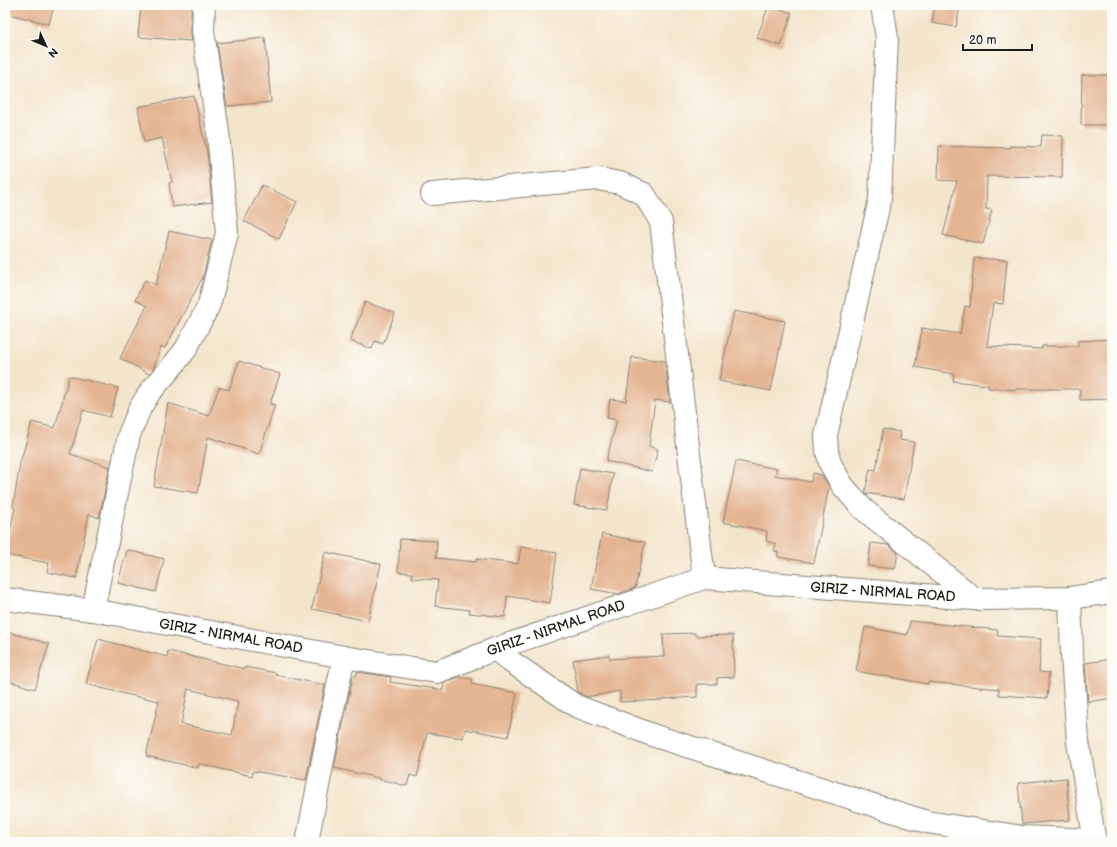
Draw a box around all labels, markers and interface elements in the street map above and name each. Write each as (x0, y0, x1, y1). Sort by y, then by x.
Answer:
north arrow (26, 26, 66, 66)
scale bar (963, 26, 1032, 52)
text: 20 m (969, 33, 996, 48)
text: N (45, 45, 60, 60)
street label: GIRIZ - NIRMAL ROAD (810, 578, 956, 606)
street label: GIRIZ - NIRMAL ROAD (484, 596, 628, 660)
street label: GIRIZ - NIRMAL ROAD (158, 615, 304, 657)

